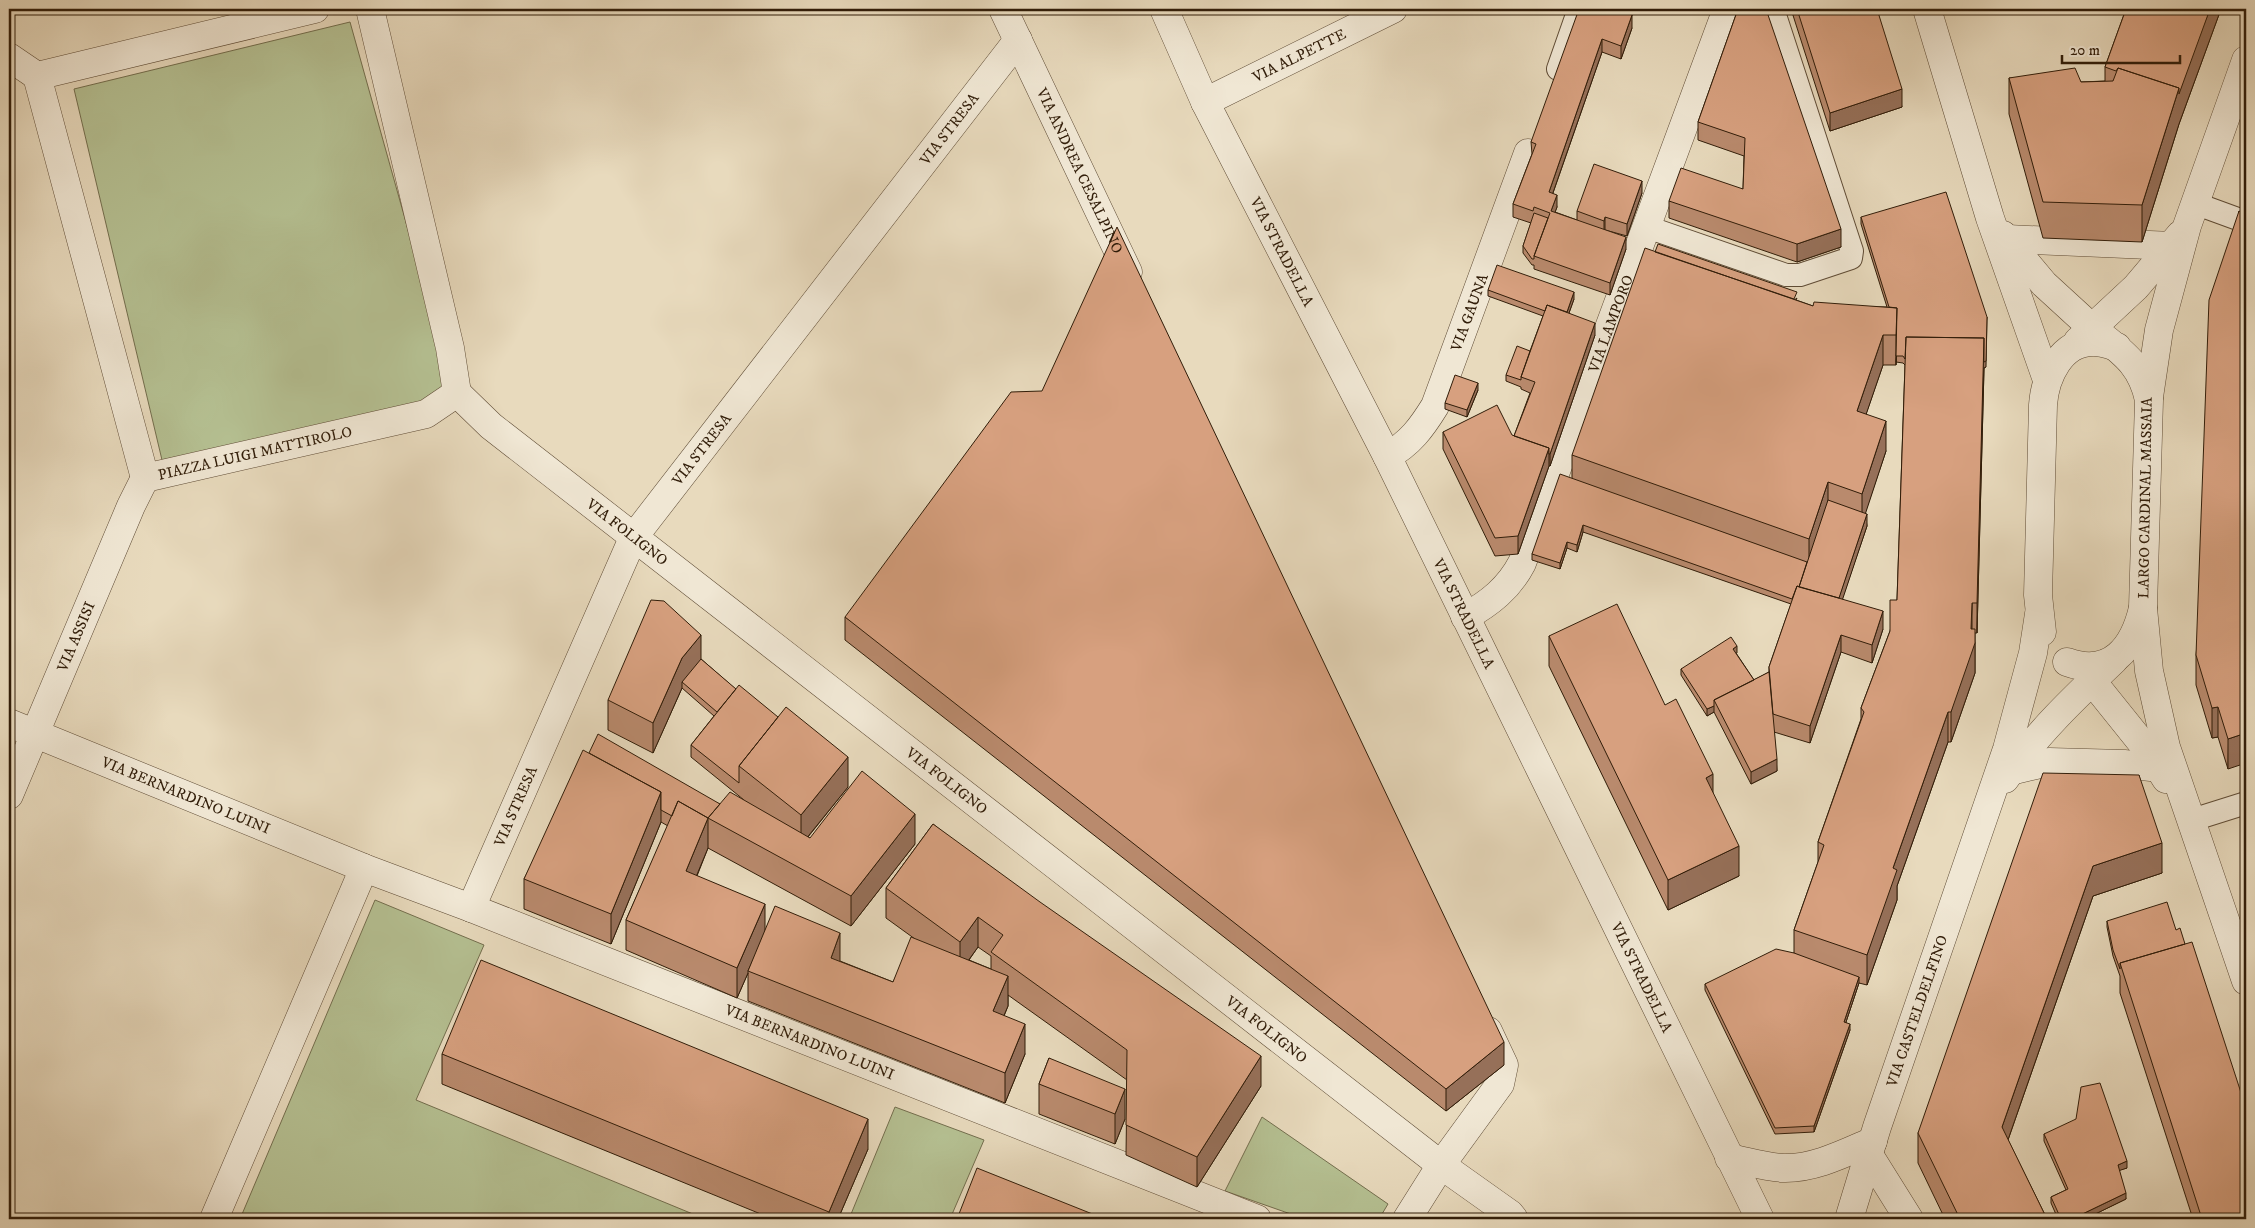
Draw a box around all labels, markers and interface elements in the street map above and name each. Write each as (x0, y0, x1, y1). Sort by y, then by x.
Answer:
street label: VIA ALPETTE (1249, 25, 1350, 87)
scale bar (2062, 32, 2180, 64)
text: 20 m (2070, 41, 2100, 60)
street label: VIA ANDREA CESALPINO (1031, 84, 1127, 257)
street label: VIA STRESA (915, 89, 984, 170)
street label: VIA STRADELLA (1245, 193, 1318, 310)
street label: VIA GAUNA (1447, 271, 1493, 355)
street label: VIA LAMPORO (1584, 272, 1638, 376)
street label: LARGO CARDINAL MASSAIA (2134, 397, 2157, 599)
street label: VIA STRESA (668, 410, 736, 490)
street label: PIAZZA LUIGI MATTIROLO (156, 422, 354, 485)
street label: VIA FOLIGNO (582, 494, 672, 570)
street label: VIA STRADELLA (1428, 555, 1499, 672)
street label: VIA ASSISI (53, 599, 100, 675)
street label: VIA FOLIGNO (901, 743, 991, 819)
street label: VIA BERNARDINO LUINI (98, 752, 273, 839)
street label: VIA STRESA (490, 763, 542, 851)
street label: VIA STRADELLA (1606, 918, 1677, 1036)
street label: VIA CASTELDELFINO (1882, 933, 1952, 1090)
street label: VIA FOLIGNO (1221, 991, 1311, 1067)
street label: VIA BERNARDINO LUINI (721, 1000, 897, 1084)

